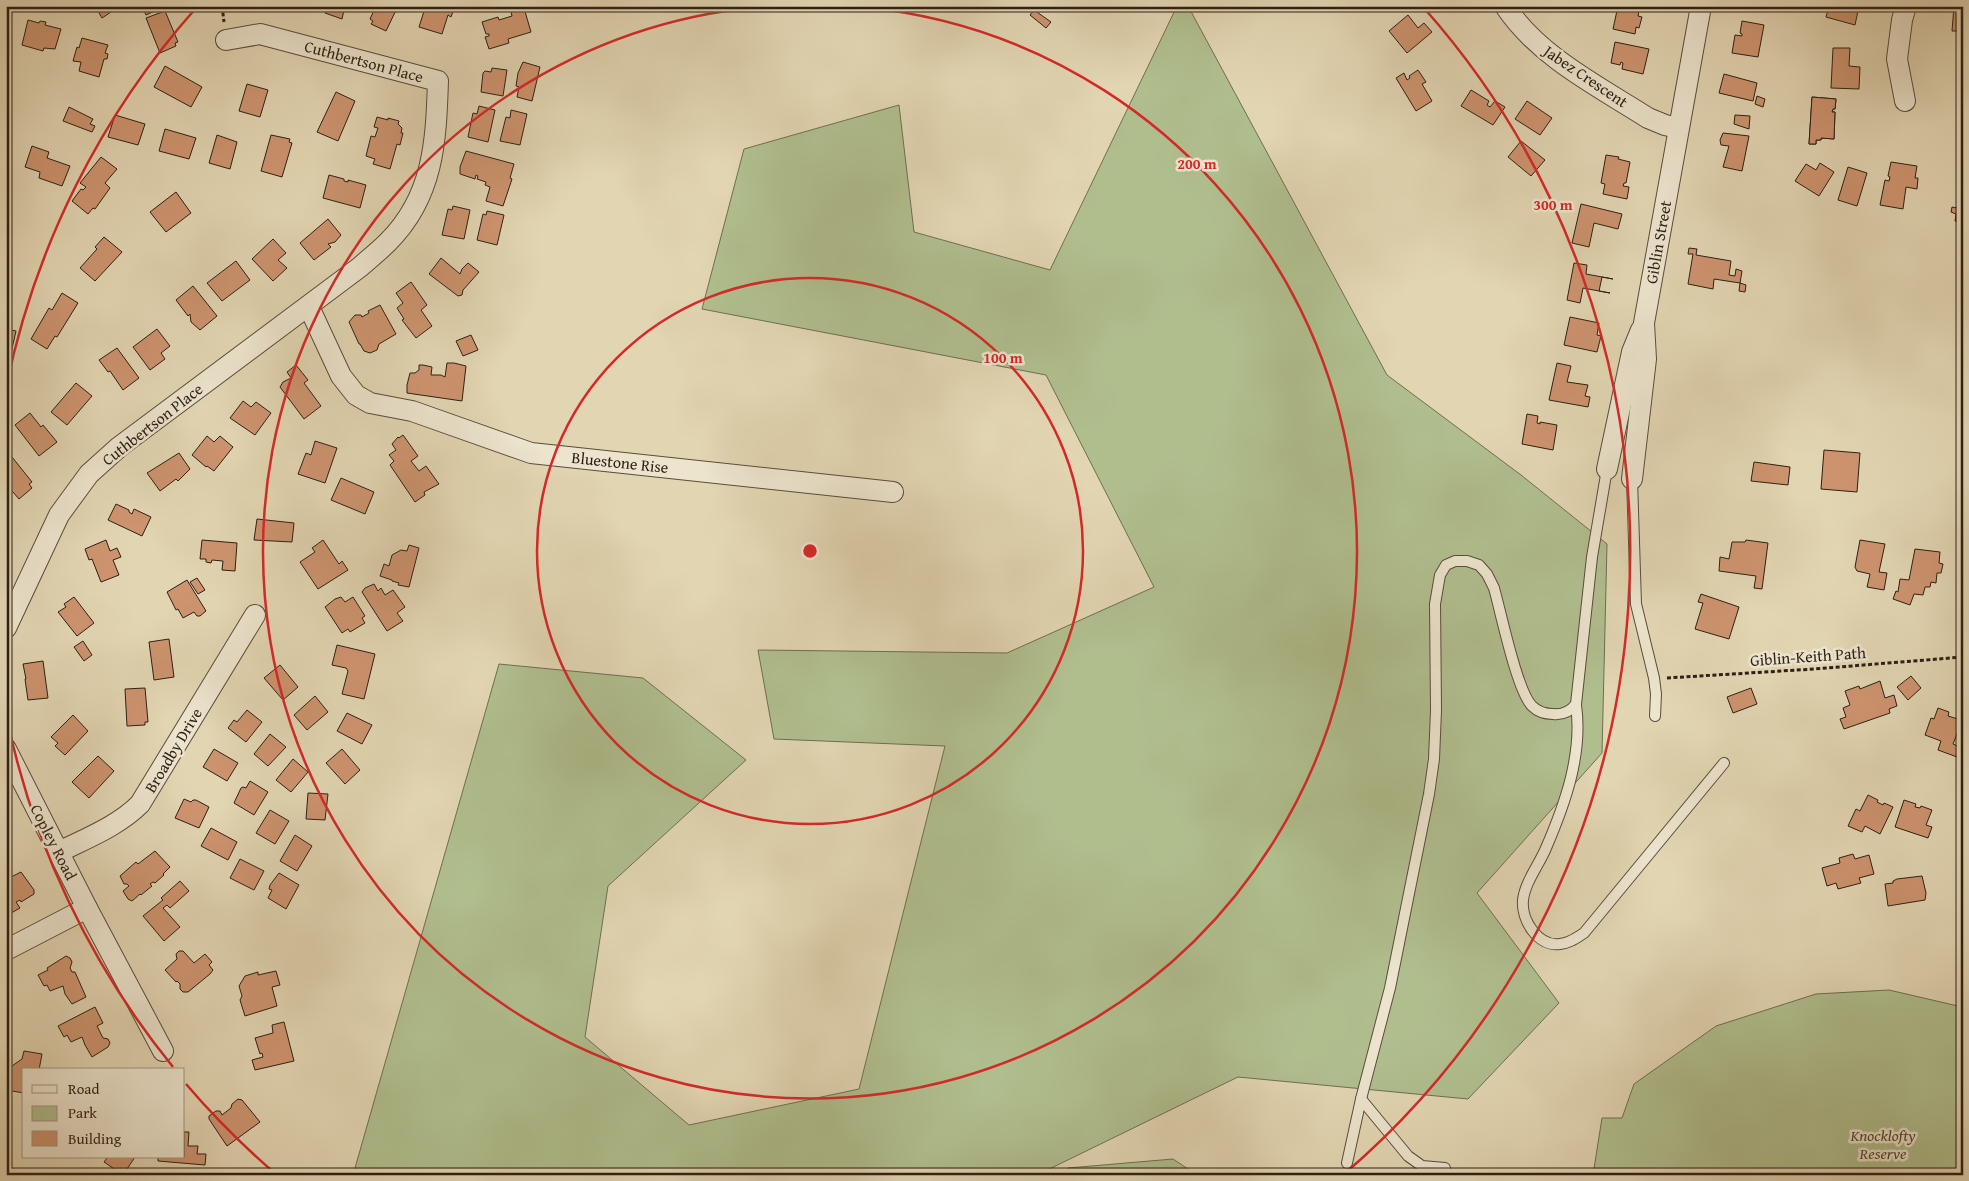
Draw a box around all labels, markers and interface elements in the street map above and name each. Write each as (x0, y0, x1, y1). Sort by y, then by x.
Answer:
street label: Cuthbertson Place (302, 34, 426, 88)
street label: Jabez Crescent (1537, 38, 1633, 113)
text: 200 m (1177, 153, 1217, 174)
text: 300 m (1533, 194, 1573, 215)
street label: Giblin Street (1639, 198, 1677, 286)
text: 100 m (983, 347, 1023, 368)
street label: Cuthbertson Place (96, 377, 208, 471)
street label: Bluestone Rise (570, 445, 670, 479)
centre of rings (801, 542, 819, 560)
street label: Giblin-Keith Path (1749, 640, 1867, 672)
street label: Broadby Drive (138, 703, 208, 797)
street label: Copley Road (25, 800, 84, 885)
legend (22, 1068, 185, 1158)
text: Road (68, 1078, 99, 1099)
text: Park (68, 1102, 97, 1123)
park label: Knocklofty Reserve (1849, 1123, 1916, 1165)
text: Building (68, 1128, 122, 1149)

